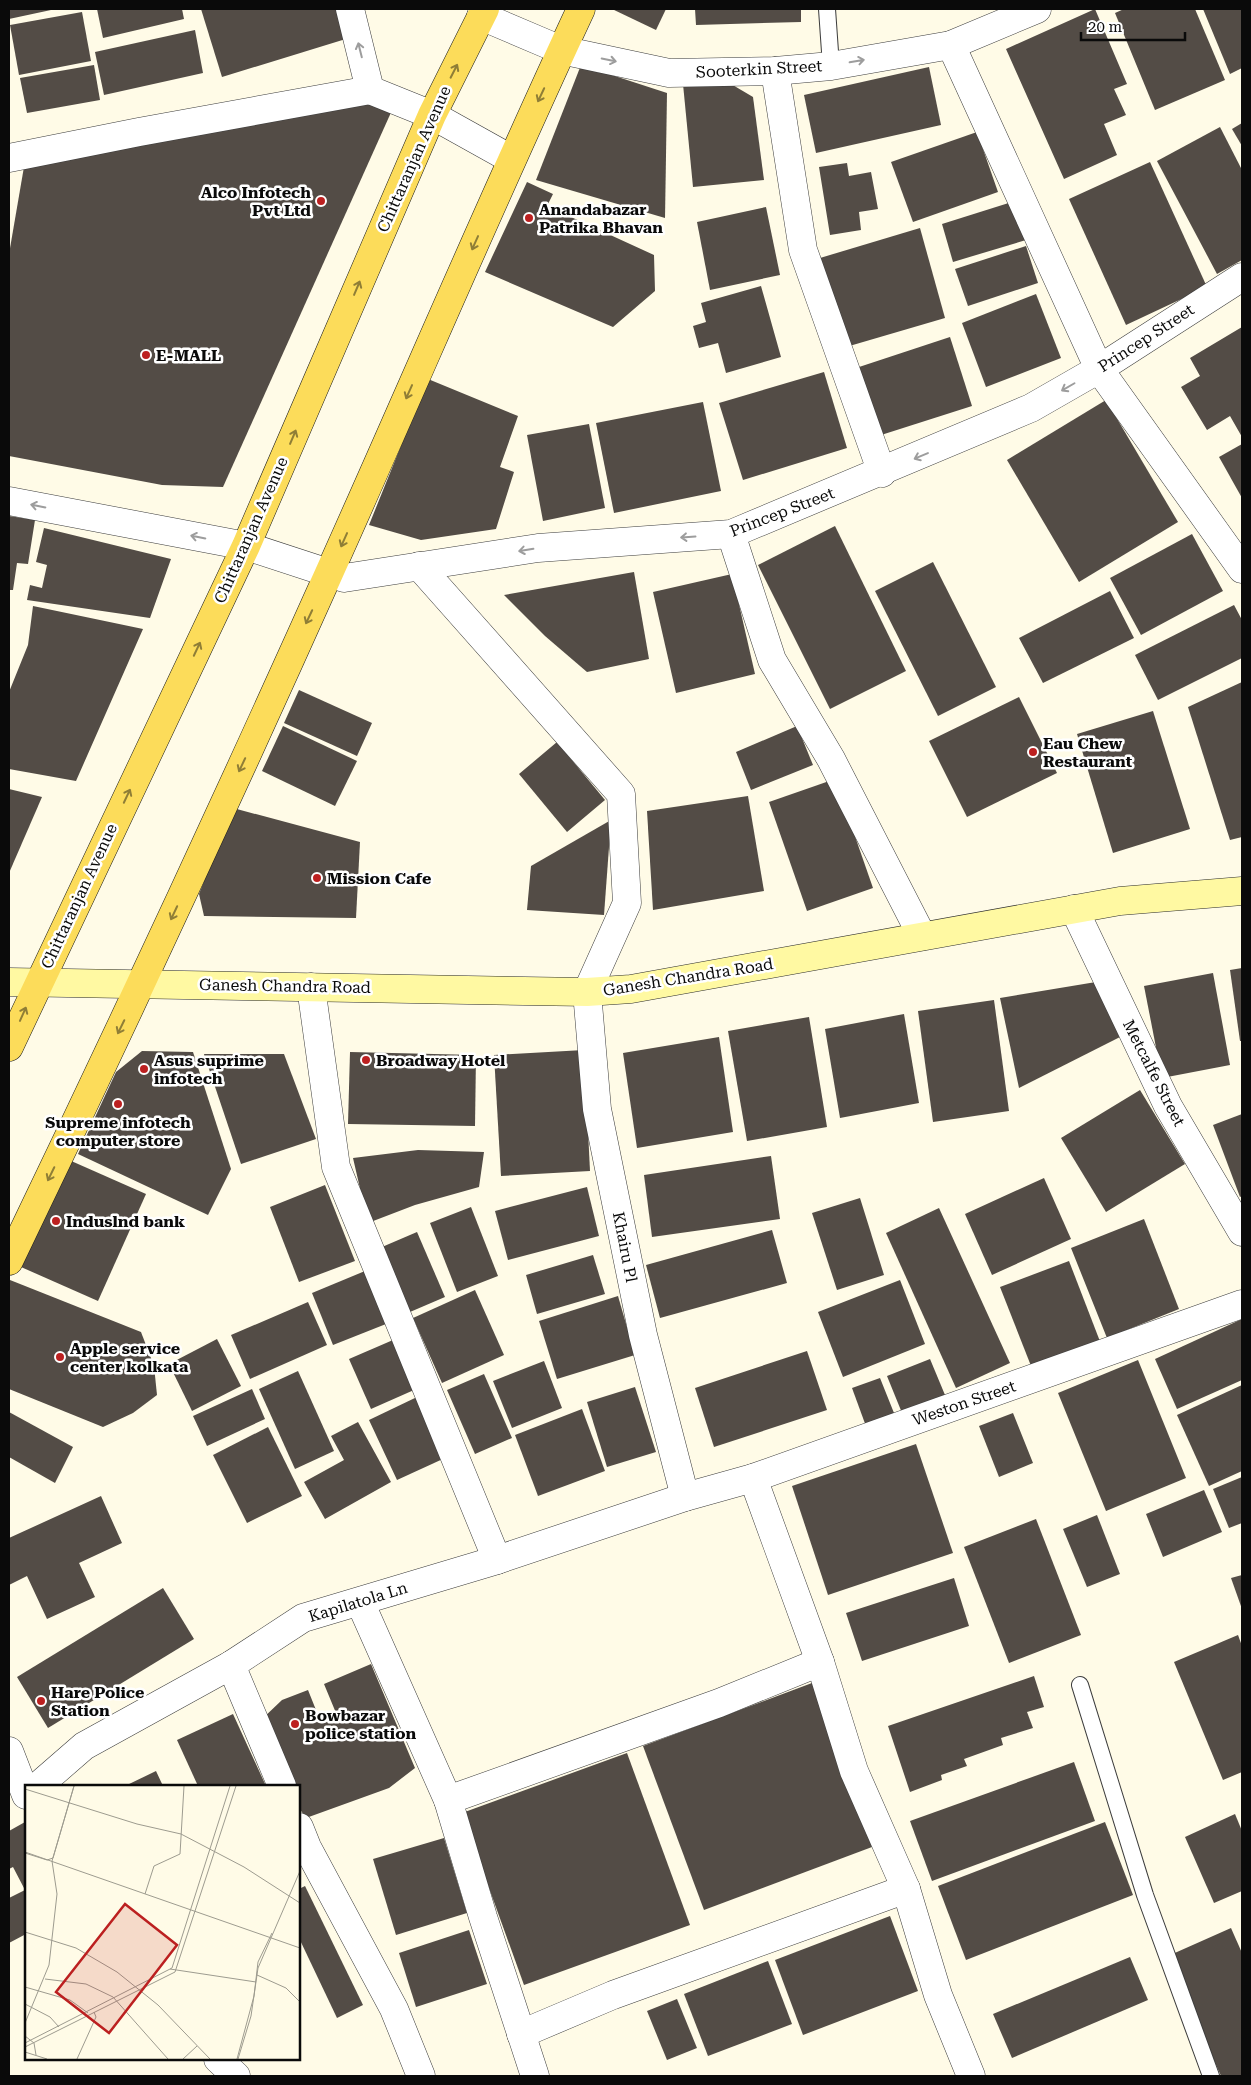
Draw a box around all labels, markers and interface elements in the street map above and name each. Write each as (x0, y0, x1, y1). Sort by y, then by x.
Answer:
scale bar (1081, 10, 1185, 42)
text: 20 m (1088, 18, 1123, 36)
one-way arrow (355, 42, 364, 58)
one-way arrow (601, 56, 617, 66)
street label: Sooterkin Street (695, 56, 823, 82)
one-way arrow (849, 56, 865, 66)
one-way arrow (450, 64, 459, 79)
street label: Chittaranjan Avenue (373, 83, 455, 235)
one-way arrow (536, 87, 545, 102)
place label: Alco Infotech Pvt Ltd (201, 183, 311, 220)
marker: Alco Infotech Pvt Ltd (315, 195, 327, 207)
place label: Anandabazar Patrika Bhavan (539, 200, 663, 237)
marker: Anandabazar Patrika Bhavan (523, 212, 535, 224)
one-way arrow (469, 235, 479, 250)
one-way arrow (353, 281, 363, 296)
street label: Princep Street (1095, 300, 1198, 376)
place label: E-MALL (156, 346, 221, 365)
marker: E-MALL (140, 349, 152, 361)
one-way arrow (1061, 382, 1076, 392)
one-way arrow (404, 384, 414, 399)
one-way arrow (288, 430, 298, 445)
one-way arrow (914, 451, 929, 461)
street label: Chittaranjan Avenue (210, 454, 292, 606)
street label: Princep Street (727, 483, 837, 541)
one-way arrow (30, 501, 46, 511)
one-way arrow (190, 531, 206, 541)
one-way arrow (338, 532, 348, 547)
one-way arrow (680, 533, 696, 542)
one-way arrow (518, 545, 534, 555)
one-way arrow (304, 609, 314, 624)
one-way arrow (192, 642, 202, 657)
place label: Eau Chew Restaurant (1043, 734, 1133, 771)
marker: Eau Chew Restaurant (1027, 746, 1039, 758)
one-way arrow (236, 757, 246, 772)
one-way arrow (122, 789, 132, 804)
street label: Chittaranjan Avenue (37, 820, 121, 972)
place label: Mission Cafe (327, 869, 431, 888)
marker: Mission Cafe (311, 872, 323, 884)
one-way arrow (169, 905, 179, 920)
street label: Ganesh Chandra Road (602, 954, 774, 1000)
street label: Ganesh Chandra Road (199, 975, 371, 997)
one-way arrow (19, 1007, 29, 1022)
street label: Metcalfe Street (1119, 1017, 1189, 1130)
one-way arrow (116, 1020, 126, 1035)
place label: Asus suprime infotech (154, 1051, 264, 1088)
place label: Broadway Hotel (376, 1051, 506, 1070)
marker: Broadway Hotel (360, 1054, 372, 1066)
marker: Asus suprime infotech (138, 1063, 150, 1075)
marker: Supreme infotech computer store (112, 1098, 124, 1110)
place label: Supreme infotech computer store (45, 1113, 191, 1150)
one-way arrow (45, 1166, 55, 1181)
street label: Khairu Pl (609, 1210, 641, 1284)
place label: Induslnd bank (66, 1212, 185, 1231)
marker: Induslnd bank (50, 1215, 62, 1227)
place label: Apple service center kolkata (70, 1339, 189, 1376)
marker: Apple service center kolkata (54, 1351, 66, 1363)
street label: Weston Street (910, 1376, 1018, 1430)
street label: Kapilatola Ln (306, 1578, 410, 1626)
place label: Hare Police Station (51, 1683, 144, 1720)
marker: Hare Police Station (35, 1695, 47, 1707)
place label: Bowbazar police station (305, 1706, 416, 1743)
marker: Bowbazar police station (289, 1718, 301, 1730)
inset map (25, 1785, 300, 2060)

